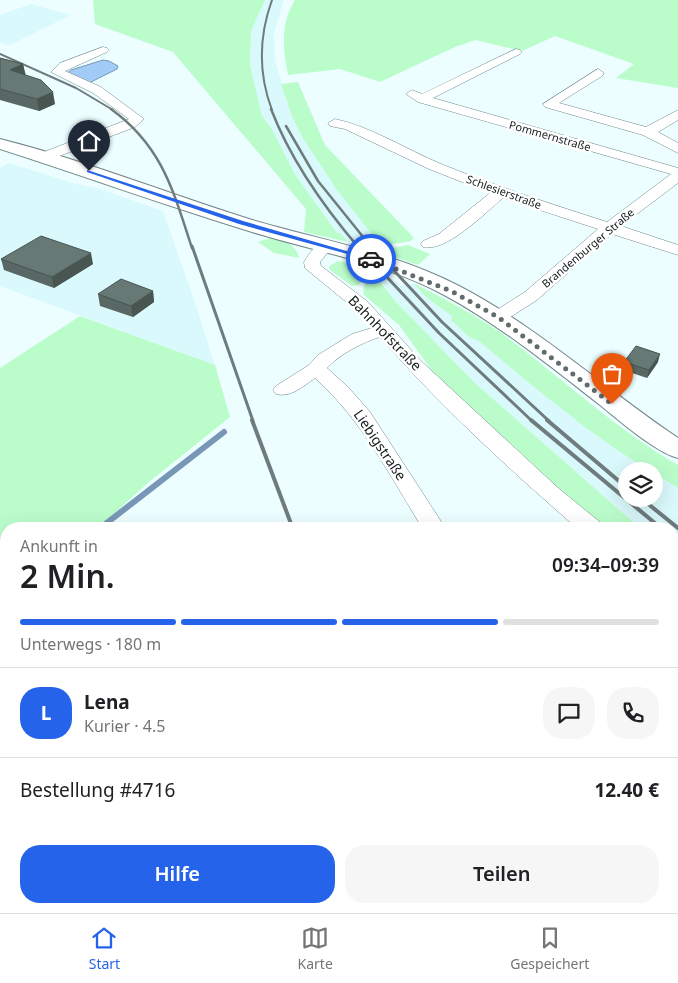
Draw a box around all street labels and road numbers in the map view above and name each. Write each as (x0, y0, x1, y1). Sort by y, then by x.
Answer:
street label: Pommernstraße (508, 117, 593, 154)
street label: Schlesierstraße (465, 171, 544, 212)
street label: Brandenburger Straße (538, 205, 637, 291)
street label: Bahnhofstraße (344, 291, 426, 375)
street label: Liebigstraße (350, 406, 411, 484)

